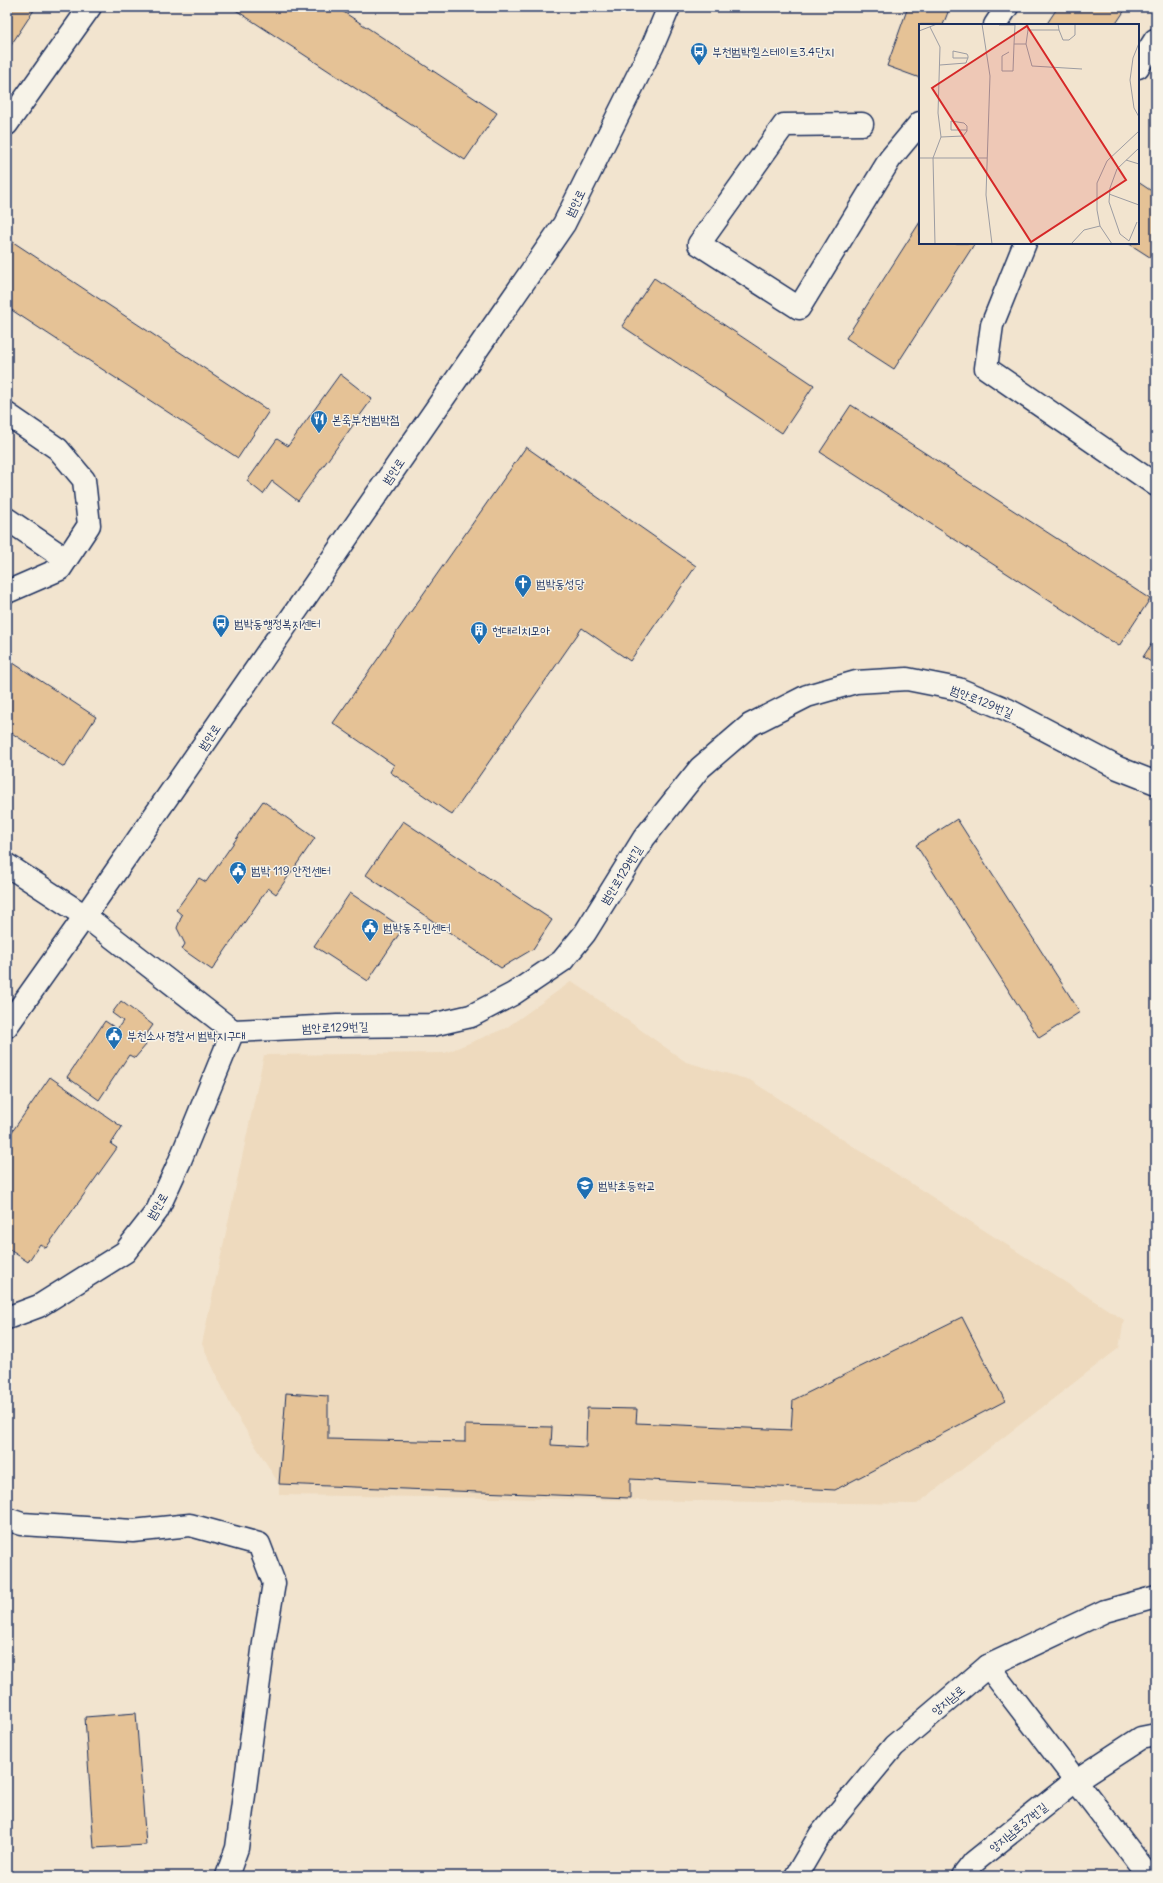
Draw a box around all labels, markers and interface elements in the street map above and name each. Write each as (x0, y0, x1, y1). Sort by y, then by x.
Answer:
inset map (919, 24, 1139, 244)
bus stop icon: 부천범박힐스테이트3.4단지 (689, 41, 709, 66)
place label: 부천범박힐스테이트3.4단지 (712, 44, 834, 59)
street label: 범안로 (562, 187, 588, 219)
restaurant icon: 본죽부천범박점 (309, 409, 329, 434)
place label: 본죽부천범박점 (332, 412, 400, 427)
street label: 범안로 (379, 455, 407, 487)
church icon: 범박동성당 (513, 573, 533, 598)
place label: 범박동성당 (536, 576, 585, 591)
bus stop icon: 범박동행정복지센터 (211, 613, 231, 638)
place label: 범박동행정복지센터 (234, 616, 321, 631)
building icon: 현대리치모아 (469, 620, 489, 645)
place label: 현대리치모아 (492, 623, 550, 638)
street label: 범안로129번길 (948, 682, 1016, 721)
street label: 범안로 (195, 721, 223, 753)
street label: 범안로129번길 (597, 843, 645, 907)
public building icon: 범박 119 안전센터 (228, 860, 248, 885)
place label: 범박 119 안전센터 (251, 863, 331, 878)
public building icon: 범박동주민센터 (360, 917, 380, 942)
place label: 범박동주민센터 (383, 920, 451, 935)
street label: 범안로129번길 (301, 1018, 369, 1036)
public building icon: 부천소사경찰서 범박지구대 (104, 1025, 124, 1050)
place label: 부천소사경찰서 범박지구대 (127, 1028, 246, 1043)
school or university icon: 범박초등학교 (575, 1175, 595, 1200)
place label: 범박초등학교 (598, 1178, 656, 1193)
street label: 범안로 (143, 1190, 171, 1222)
street label: 양지남로 (928, 1682, 968, 1718)
street label: 양지남로37번길 (986, 1799, 1050, 1855)

